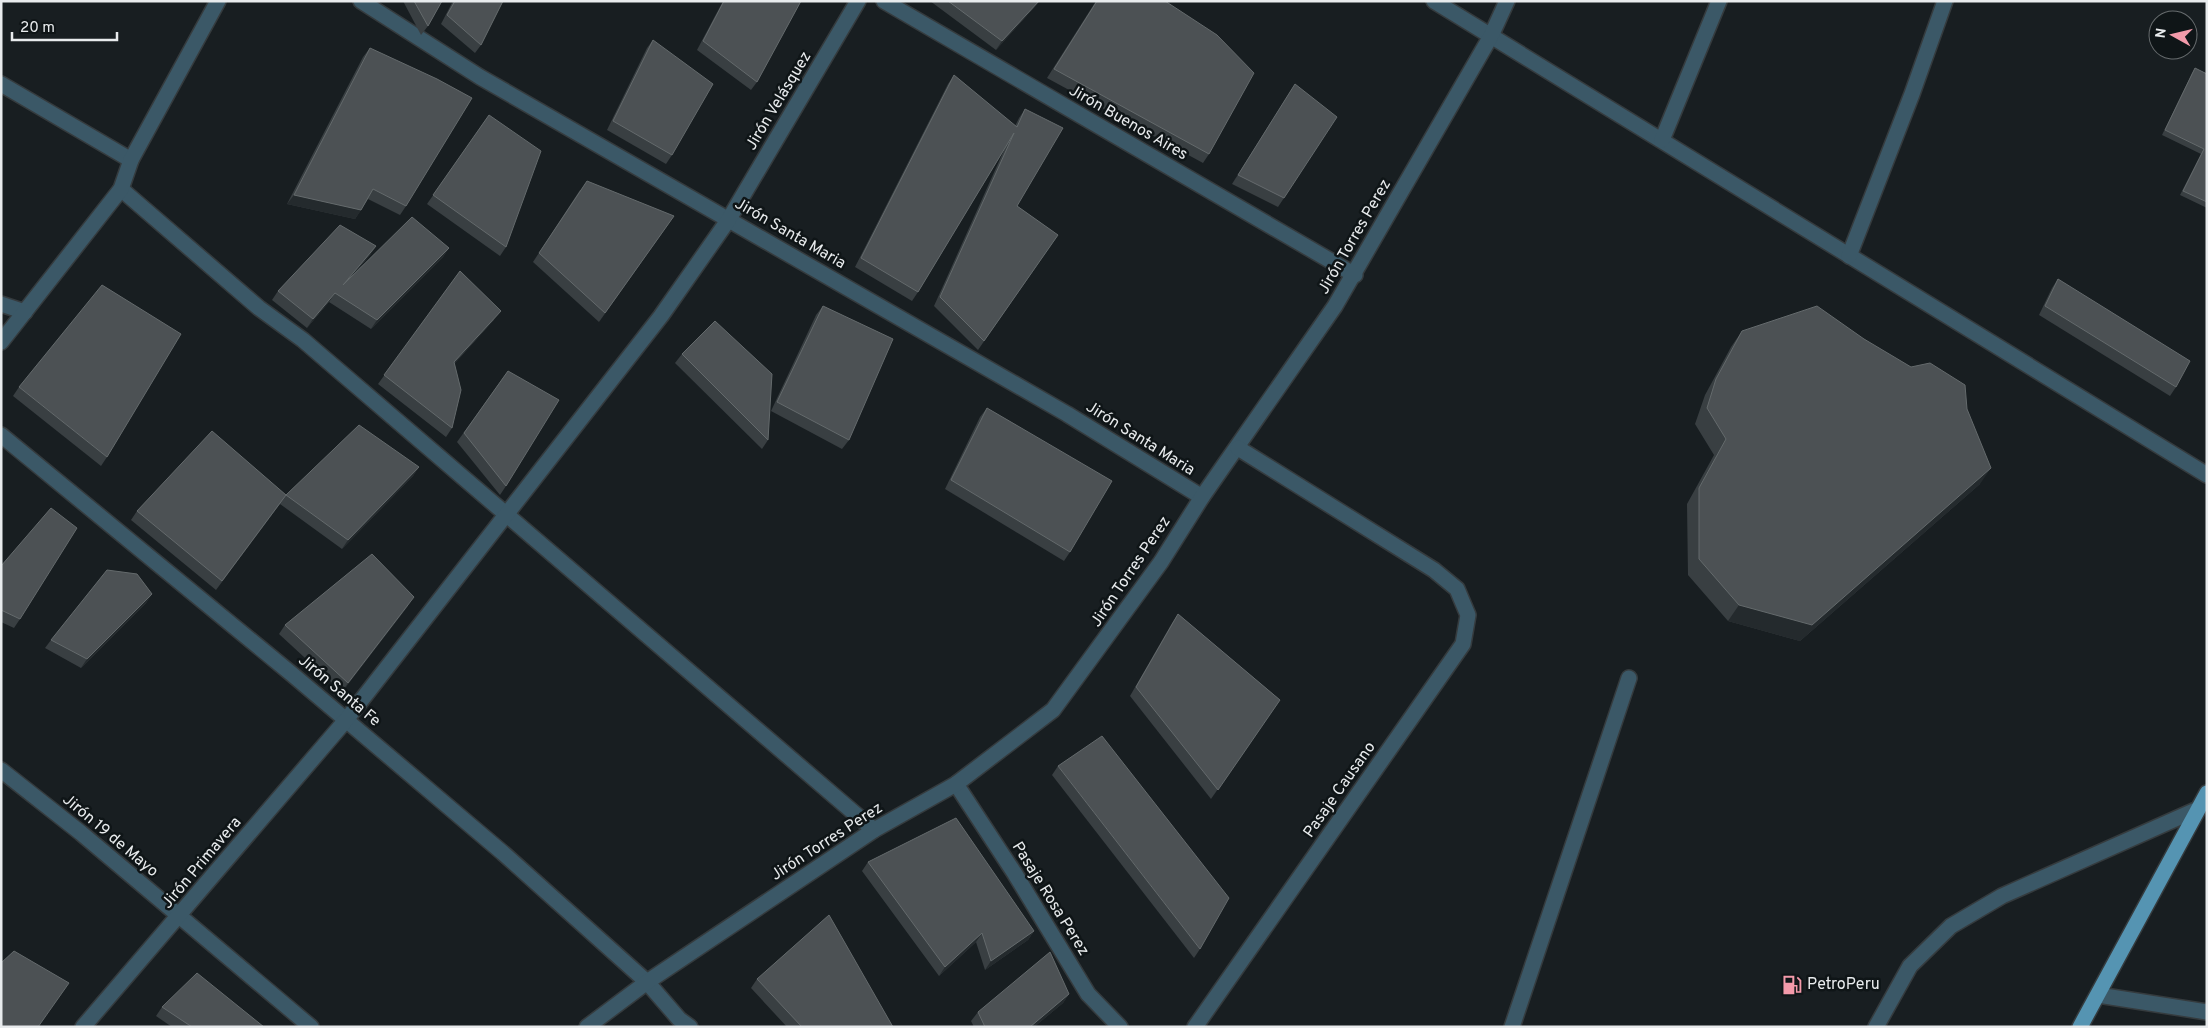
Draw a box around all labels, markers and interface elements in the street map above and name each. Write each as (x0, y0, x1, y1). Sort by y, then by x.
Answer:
scale bar (12, 10, 118, 42)
north arrow (2148, 10, 2198, 60)
text: 20 m (20, 19, 55, 38)
text: N (2152, 27, 2171, 40)
street label: Jirón Velásquez (742, 48, 816, 154)
street label: Jirón Buenos Aires (1065, 81, 1191, 165)
street label: Jirón Torres Perez (1314, 176, 1396, 298)
street label: Jirón Santa Maria (731, 194, 849, 274)
street label: Jirón Santa Maria (1082, 397, 1198, 481)
street label: Jirón Torres Perez (1087, 513, 1175, 631)
street label: Jirón Santa Fe (294, 651, 384, 731)
street label: Pasaje Causano (1299, 738, 1381, 842)
street label: Jirón 19 de Mayo (58, 790, 162, 882)
street label: Jirón Torres Perez (767, 798, 887, 886)
street label: Jirón Primavera (158, 813, 246, 913)
street label: Pasaje Rosa Perez (1007, 838, 1093, 960)
fuel station icon: PetroPeru (1781, 974, 1803, 996)
place label: PetroPeru (1807, 975, 1880, 995)

